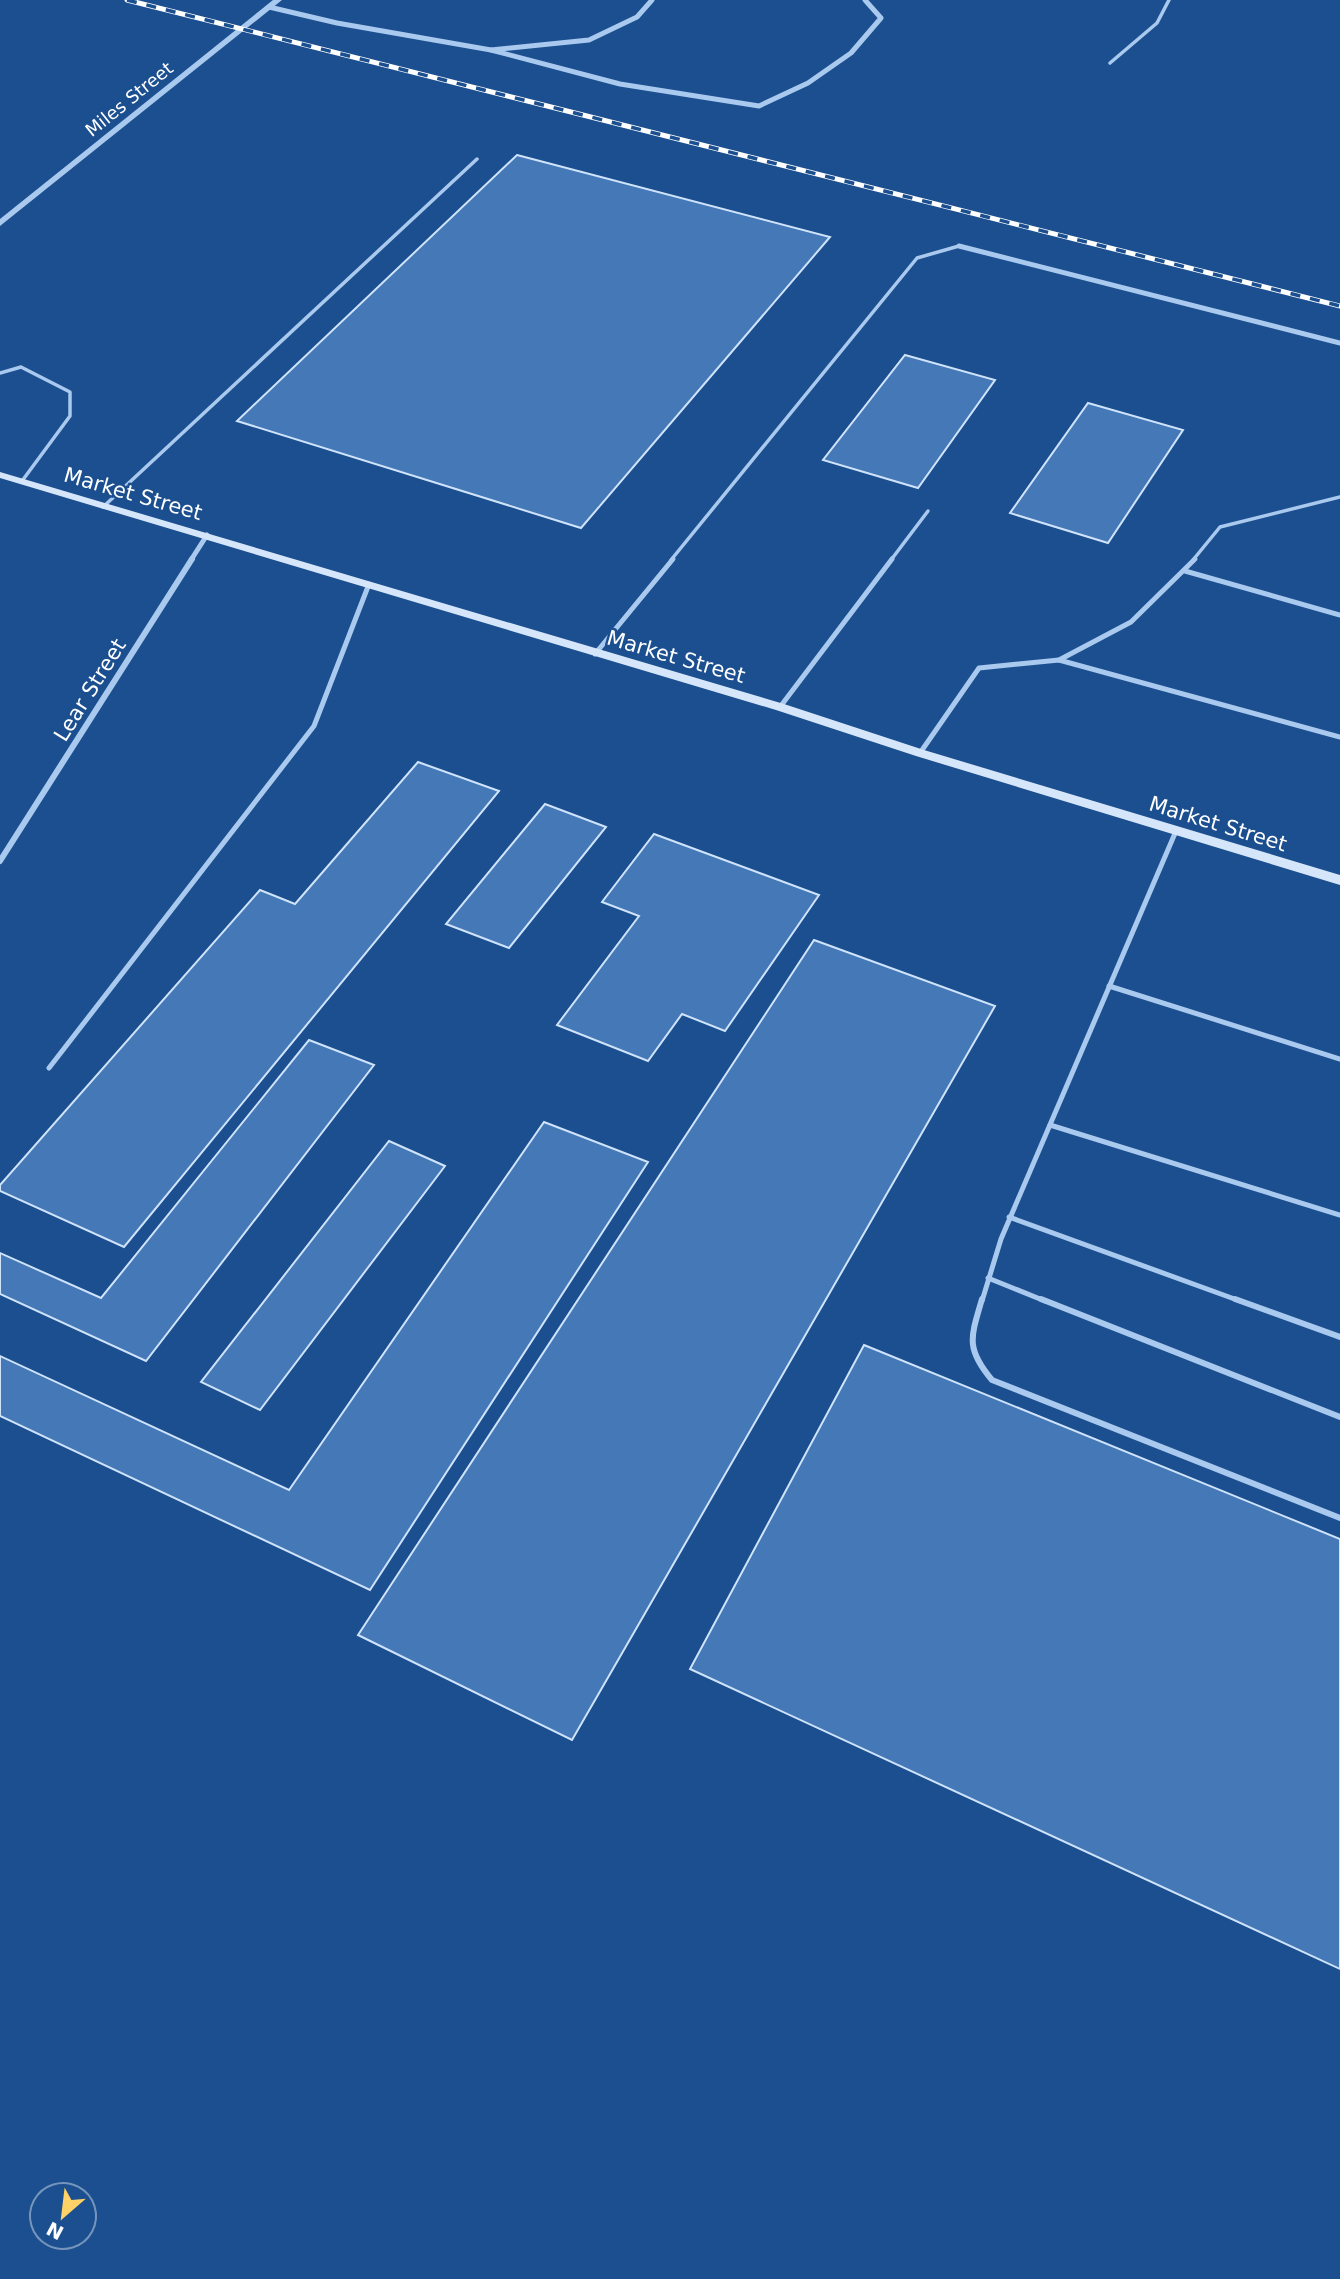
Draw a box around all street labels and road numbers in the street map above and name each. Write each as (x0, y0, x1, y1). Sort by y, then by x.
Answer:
street label: Miles Street (81, 57, 177, 141)
street label: Market Street (61, 463, 205, 525)
street label: Market Street (604, 626, 748, 688)
street label: Lear Street (49, 634, 131, 746)
street label: Market Street (1146, 792, 1290, 856)

